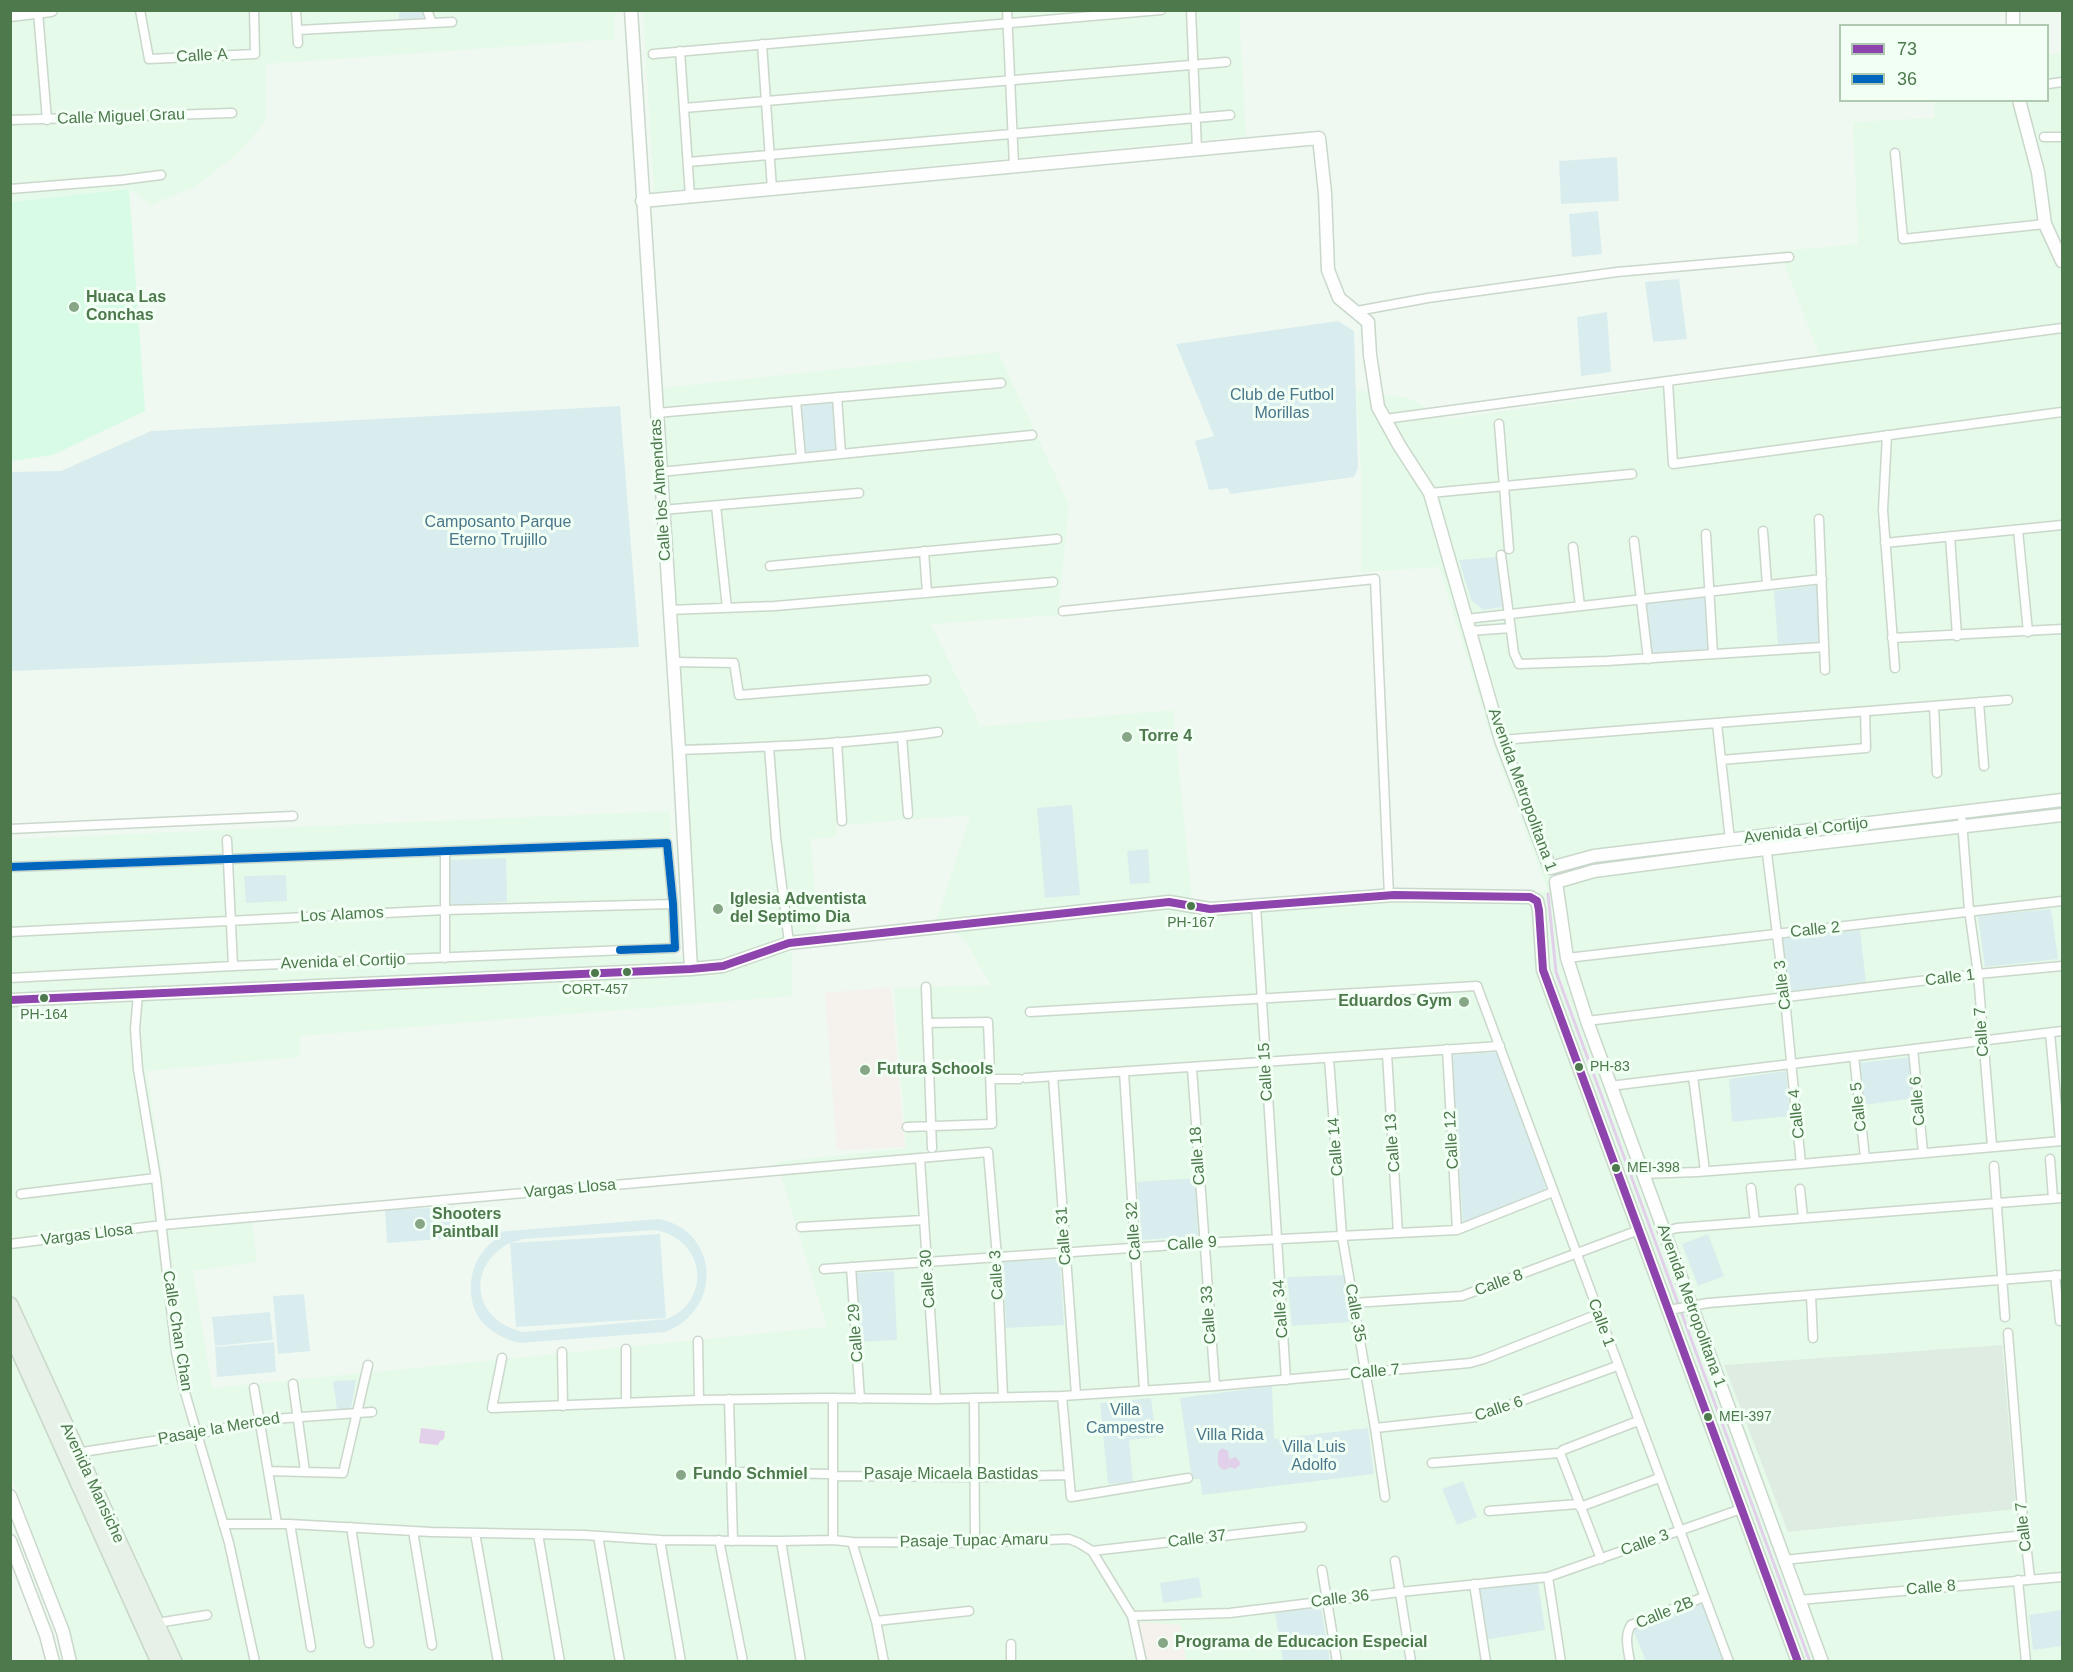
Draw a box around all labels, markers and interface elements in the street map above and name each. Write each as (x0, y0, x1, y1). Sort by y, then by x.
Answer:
legend (1839, 24, 2049, 102)
text: 73 (1897, 39, 1917, 59)
street label: Calle A (176, 45, 228, 67)
text: 36 (1897, 69, 1917, 89)
street label: Calle Miguel Grau (57, 105, 185, 129)
place label: Huaca Las Conchas (86, 288, 166, 326)
marker: Huaca Las Conchas (67, 300, 81, 314)
park label: Club de Futbol Morillas (1230, 386, 1334, 424)
street label: Calle los Almendras (646, 418, 676, 562)
park label: Camposanto Parque Eterno Trujillo (425, 513, 571, 551)
street label: Avenida Metropolitana 1 (1484, 706, 1560, 874)
place label: Torre 4 (1139, 727, 1192, 747)
marker: Torre 4 (1120, 730, 1134, 744)
street label: Avenida el Cortijo (1743, 814, 1869, 848)
place label: Iglesia Adventista del Septimo Dia (730, 890, 866, 928)
marker: PH-167 (1185, 900, 1197, 912)
marker: Iglesia Adventista del Septimo Dia (711, 902, 725, 916)
street label: Los Alamos (300, 903, 384, 927)
place label: PH-167 (1167, 915, 1215, 931)
street label: Calle 2 (1789, 918, 1841, 942)
street label: Avenida el Cortijo (280, 950, 406, 974)
street label: Calle 3 (1770, 959, 1796, 1011)
street label: Calle 1 (1924, 965, 1976, 991)
unlabelled marker (621, 966, 633, 978)
marker: CORT-457 (589, 967, 601, 979)
place label: CORT-457 (562, 982, 628, 998)
marker: PH-164 (38, 992, 50, 1004)
place label: Eduardos Gym (1338, 992, 1452, 1012)
marker: Eduardos Gym (1457, 995, 1471, 1009)
street label: Calle 7 (1971, 1006, 1993, 1058)
place label: PH-164 (20, 1007, 68, 1023)
street label: Calle 15 (1255, 1042, 1277, 1102)
place label: PH-83 (1590, 1059, 1630, 1075)
place label: Futura Schools (877, 1060, 993, 1080)
marker: PH-83 (1573, 1061, 1585, 1073)
marker: Futura Schools (858, 1063, 872, 1077)
street label: Calle 6 (1906, 1075, 1930, 1127)
street label: Calle 5 (1847, 1081, 1871, 1133)
street label: Calle 4 (1785, 1088, 1809, 1140)
street label: Calle 12 (1441, 1110, 1463, 1170)
street label: Calle 13 (1381, 1113, 1405, 1173)
street label: Calle 14 (1324, 1117, 1348, 1177)
street label: Calle 18 (1186, 1126, 1210, 1186)
place label: MEI-398 (1627, 1160, 1680, 1176)
marker: MEI-398 (1610, 1162, 1622, 1174)
street label: Vargas Llosa (523, 1175, 617, 1203)
street label: Calle 32 (1122, 1201, 1146, 1261)
place label: Shooters Paintball (432, 1205, 501, 1243)
street label: Calle 31 (1052, 1206, 1076, 1266)
marker: Shooters Paintball (413, 1217, 427, 1231)
street label: Vargas Llosa (40, 1220, 134, 1250)
street label: Avenida Metropolitana 1 (1653, 1222, 1729, 1390)
street label: Calle 9 (1166, 1233, 1218, 1255)
street label: Calle 30 (916, 1249, 940, 1309)
street label: Calle 3 (986, 1250, 1008, 1300)
street label: Calle 8 (1472, 1265, 1526, 1301)
street label: Calle Chan Chan (158, 1269, 196, 1393)
street label: Calle 34 (1269, 1279, 1293, 1339)
street label: Calle 35 (1340, 1282, 1370, 1344)
street label: Calle 33 (1197, 1285, 1221, 1345)
street label: Calle 1 (1583, 1296, 1619, 1350)
street label: Calle 29 (844, 1303, 868, 1363)
street label: Calle 7 (1349, 1360, 1401, 1384)
street label: Calle 6 (1472, 1392, 1526, 1426)
park label: Villa Campestre (1086, 1401, 1164, 1439)
street label: Pasaje la Merced (156, 1409, 282, 1449)
place label: MEI-397 (1719, 1409, 1772, 1425)
marker: MEI-397 (1702, 1411, 1714, 1423)
street label: Avenida Mansiche (56, 1420, 128, 1546)
park label: Villa Rida (1196, 1426, 1264, 1446)
park label: Villa Luis Adolfo (1282, 1438, 1346, 1476)
place label: Fundo Schmiel (693, 1465, 808, 1485)
street label: Pasaje Micaela Bastidas (864, 1465, 1038, 1485)
marker: Fundo Schmiel (674, 1468, 688, 1482)
street label: Calle 7 (2012, 1501, 2036, 1553)
street label: Calle 3 (1618, 1525, 1672, 1561)
street label: Calle 37 (1167, 1526, 1227, 1552)
street label: Pasaje Tupac Amaru (899, 1530, 1049, 1552)
street label: Calle 8 (1905, 1576, 1957, 1600)
street label: Calle 36 (1310, 1586, 1370, 1612)
street label: Calle 2B (1633, 1593, 1697, 1633)
place label: Programa de Educacion Especial (1175, 1633, 1428, 1653)
marker: Programa de Educacion Especial (1156, 1636, 1170, 1650)

